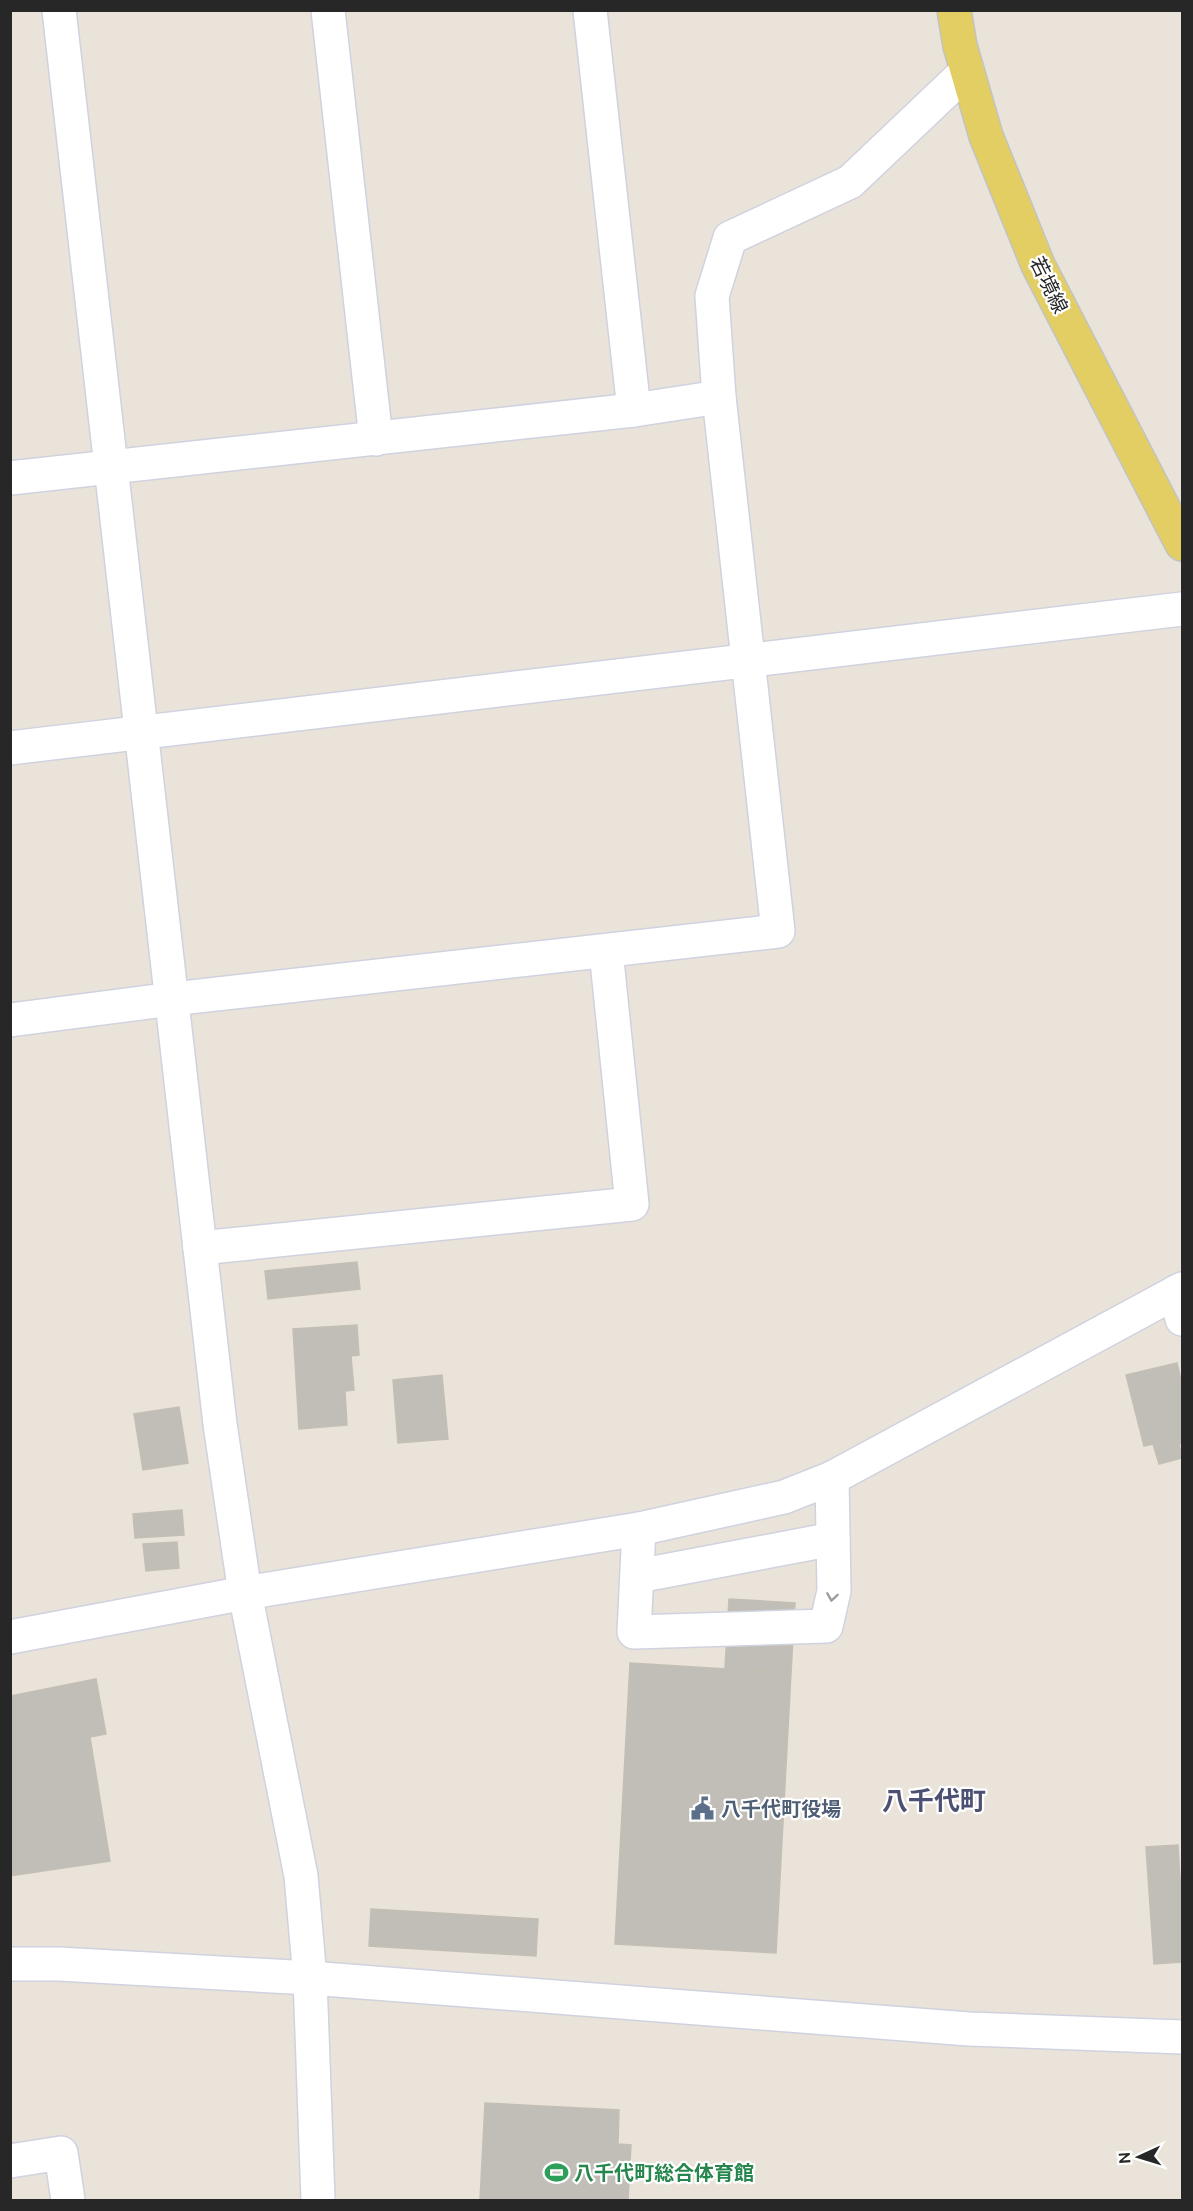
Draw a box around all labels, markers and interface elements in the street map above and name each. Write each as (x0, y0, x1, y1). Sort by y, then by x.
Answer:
street label: 若境線 (1026, 253, 1073, 317)
one-way arrow (826, 1593, 838, 1602)
district label: 八千代町 (882, 1786, 986, 1815)
public building icon: 八千代町役場 (690, 1796, 716, 1822)
place label: 八千代町役場 (721, 1797, 841, 1820)
north arrow (1109, 2127, 1169, 2187)
text: N (1115, 2151, 1133, 2165)
sports icon: 八千代町総合体育館 (543, 2160, 569, 2186)
place label: 八千代町総合体育館 (574, 2161, 754, 2184)

